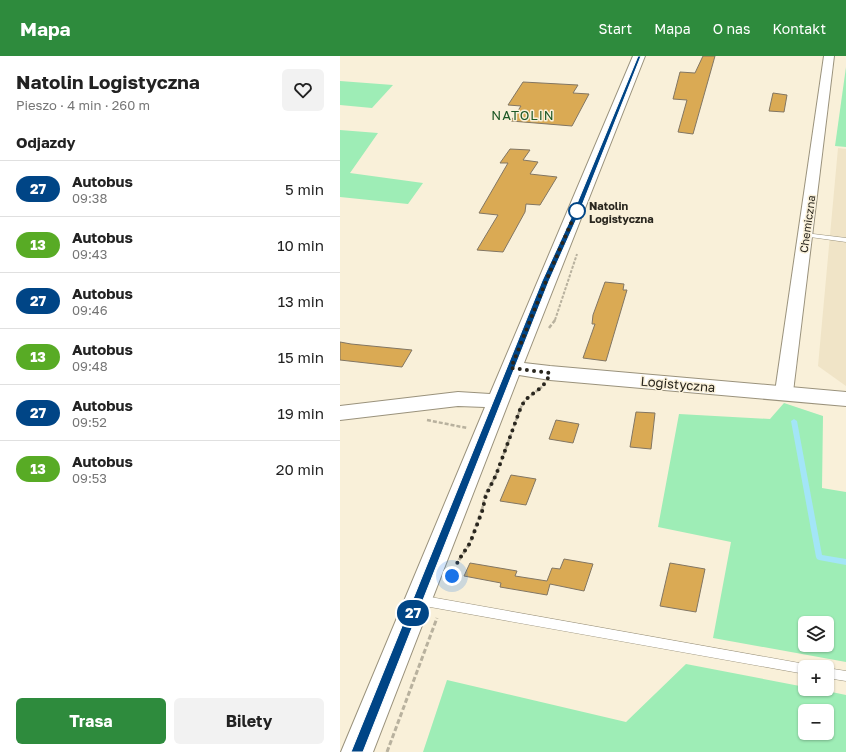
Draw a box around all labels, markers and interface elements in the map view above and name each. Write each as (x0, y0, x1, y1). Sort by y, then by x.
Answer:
text: Mapa (20, 17, 71, 40)
text: Start (599, 20, 632, 37)
text: Mapa (654, 20, 691, 37)
text: O nas (713, 20, 750, 37)
text: Kontakt (772, 20, 826, 37)
button: heart (282, 69, 324, 111)
text: Natolin Logistyczna (16, 70, 200, 93)
text: Pieszo · 4 min · 260 m (16, 97, 150, 113)
district label: NATOLIN (491, 107, 555, 123)
text: Odjazdy (16, 133, 75, 151)
text: Autobus (72, 172, 133, 190)
text: 27 (30, 180, 46, 197)
text: 5 min (285, 180, 324, 198)
text: 09:38 (72, 190, 107, 206)
street label: Chemiczna (797, 194, 817, 254)
place label: Natolin Logistyczna (589, 199, 654, 225)
marker: Natolin Logistyczna (568, 202, 586, 220)
text: Autobus (72, 228, 133, 246)
text: 13 (30, 236, 46, 253)
text: 10 min (277, 236, 324, 254)
text: 09:43 (72, 246, 107, 262)
text: Autobus (72, 284, 133, 302)
text: 27 (30, 292, 46, 309)
text: 13 min (278, 292, 324, 310)
text: 09:46 (72, 302, 108, 318)
text: Autobus (72, 340, 133, 358)
text: 13 (30, 348, 46, 365)
text: 15 min (278, 348, 324, 366)
text: 09:48 (72, 358, 108, 374)
street label: Logistyczna (640, 373, 716, 395)
text: Autobus (72, 396, 133, 414)
text: 27 (30, 404, 46, 421)
text: 19 min (277, 404, 324, 422)
text: 09:52 (72, 414, 107, 430)
text: Autobus (72, 452, 133, 470)
text: 13 (30, 460, 46, 477)
text: 20 min (276, 460, 324, 478)
text: 09:53 (72, 470, 107, 486)
your location (442, 566, 462, 586)
line badge: 27 (395, 600, 431, 626)
text: 27 (405, 604, 421, 621)
map controls (798, 616, 834, 740)
button: layers (798, 616, 834, 652)
button: + (798, 660, 834, 696)
button: Trasa (16, 698, 166, 744)
button: Bilety (174, 698, 324, 744)
button: − (798, 704, 834, 740)

